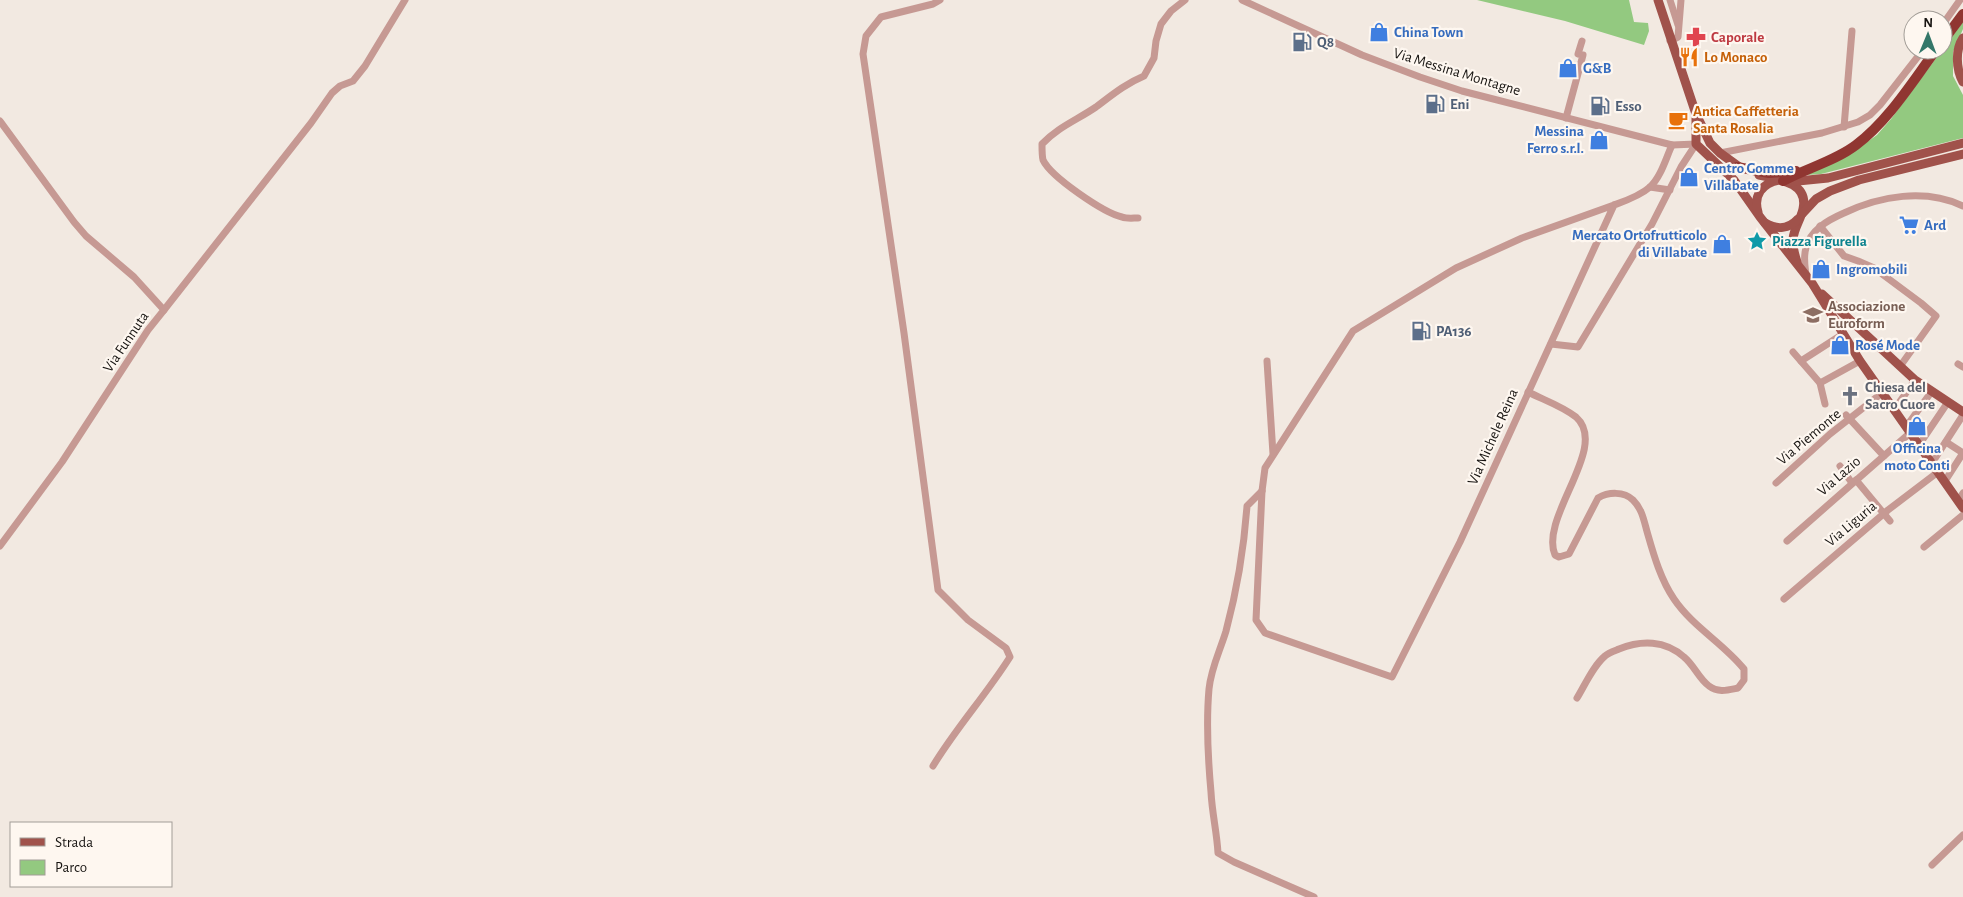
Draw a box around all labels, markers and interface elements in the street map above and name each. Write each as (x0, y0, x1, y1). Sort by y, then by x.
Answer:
north arrow (1903, 10, 1953, 60)
text: N (1923, 16, 1933, 30)
shop icon: China Town (1368, 21, 1390, 43)
place label: China Town (1394, 25, 1463, 40)
pharmacy icon: Caporale (1685, 26, 1707, 48)
place label: Caporale (1711, 30, 1764, 45)
fuel station icon: Q8 (1291, 31, 1313, 53)
place label: Q8 (1317, 35, 1334, 50)
street label: Via Messina Montagne (1392, 46, 1522, 98)
restaurant icon: Lo Monaco (1678, 46, 1700, 68)
place label: Lo Monaco (1704, 50, 1767, 65)
shop icon: G&B (1557, 57, 1579, 79)
place label: G&B (1583, 61, 1612, 76)
fuel station icon: Eni (1424, 93, 1446, 115)
fuel station icon: Esso (1589, 95, 1611, 117)
place label: Eni (1450, 97, 1469, 112)
place label: Esso (1615, 99, 1642, 114)
place label: Antica Caffetteria Santa Rosalia (1693, 104, 1799, 136)
cafe icon: Antica Caffetteria Santa Rosalia (1667, 109, 1689, 131)
place label: Messina Ferro s.r.l. (1527, 124, 1584, 156)
shop icon: Messina Ferro s.r.l. (1588, 129, 1610, 151)
place label: Centro Gomme Villabate (1704, 161, 1794, 193)
shop icon: Centro Gomme Villabate (1678, 166, 1700, 188)
supermarket icon: Ard (1898, 214, 1920, 236)
place label: Ard (1924, 218, 1946, 233)
place label: Mercato Ortofrutticolo di Villabate (1572, 228, 1707, 260)
place icon: Piazza Figurella (1746, 230, 1768, 252)
shop icon: Mercato Ortofrutticolo di Villabate (1711, 233, 1733, 255)
place label: Piazza Figurella (1772, 234, 1867, 249)
shop icon: Ingromobili (1810, 258, 1832, 280)
place label: Ingromobili (1836, 262, 1907, 277)
place label: Associazione Euroform (1828, 299, 1905, 331)
school or university icon: Associazione Euroform (1802, 304, 1824, 326)
street label: Via Funnuta (100, 309, 152, 375)
fuel station icon: PA136 (1410, 320, 1432, 342)
place label: PA136 (1436, 324, 1472, 339)
shop icon: Rosé Mode (1829, 334, 1851, 356)
place label: Rosé Mode (1855, 338, 1920, 353)
place label: Chiesa del Sacro Cuore (1865, 380, 1935, 412)
church icon: Chiesa del Sacro Cuore (1839, 385, 1861, 407)
street label: Via Michele Reina (1465, 387, 1521, 487)
street label: Via Piemonte (1774, 406, 1844, 468)
shop icon: Officina moto Conti (1906, 415, 1928, 437)
place label: Officina moto Conti (1884, 441, 1950, 473)
street label: Via Lazio (1815, 453, 1863, 499)
street label: Via Liguria (1823, 498, 1879, 550)
legend (10, 822, 172, 887)
text: Strada (55, 835, 93, 850)
text: Parco (55, 860, 87, 875)

